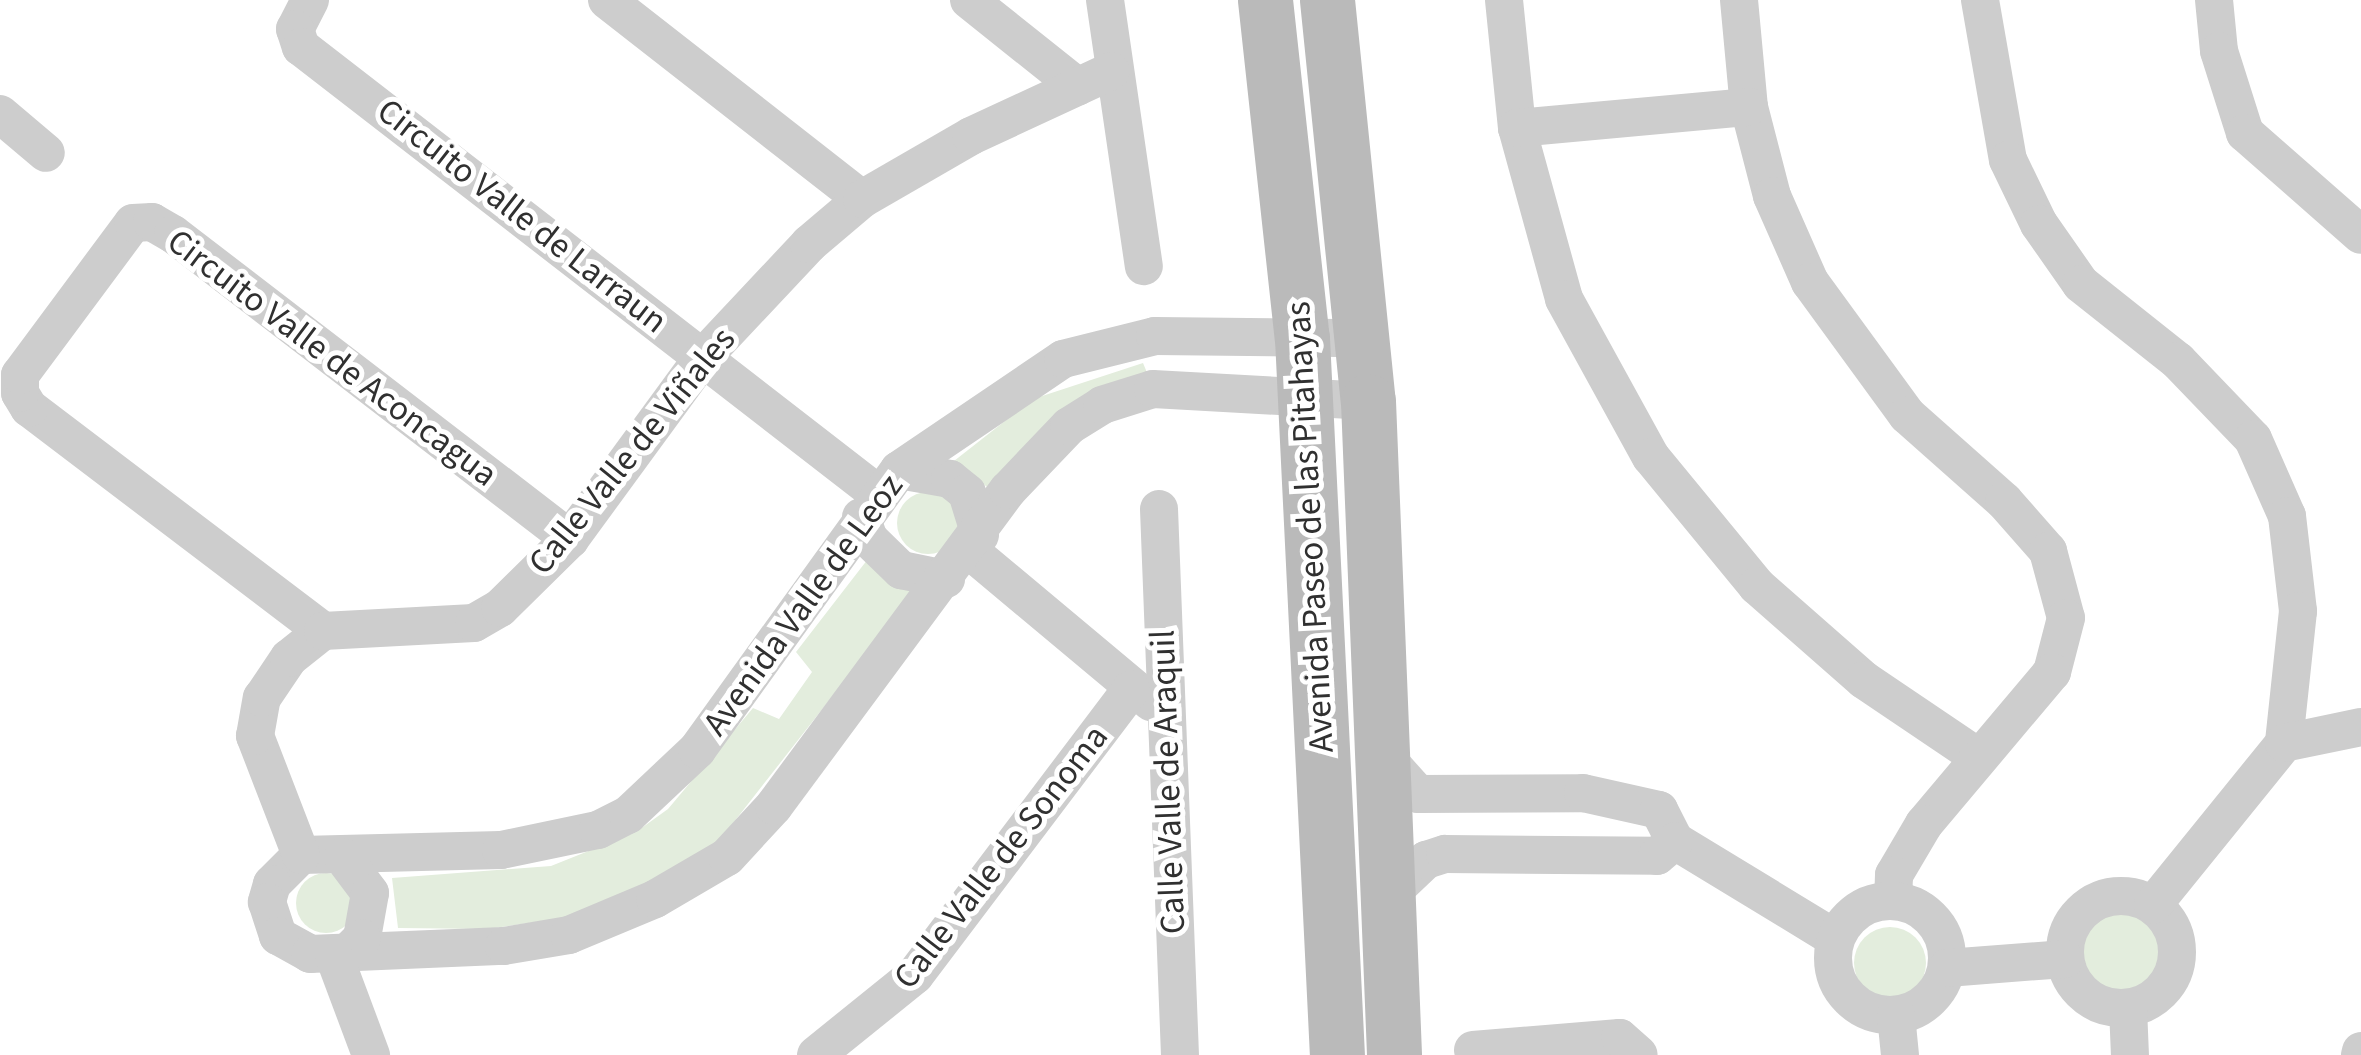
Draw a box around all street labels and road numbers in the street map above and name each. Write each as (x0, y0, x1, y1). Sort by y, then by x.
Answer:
street label: Circuito Valle de Larraun (369, 90, 675, 342)
street label: Circuito Valle de Aconcagua (159, 220, 505, 496)
street label: Avenida Paseo de las Pitahayas (1277, 300, 1343, 754)
street label: Calle Valle de Viñales (520, 319, 744, 583)
street label: Avenida Valle de Leoz (694, 466, 912, 744)
street label: Calle Valle de Araquil (1142, 629, 1194, 935)
street label: Calle Valle de Sonoma (885, 717, 1117, 997)

